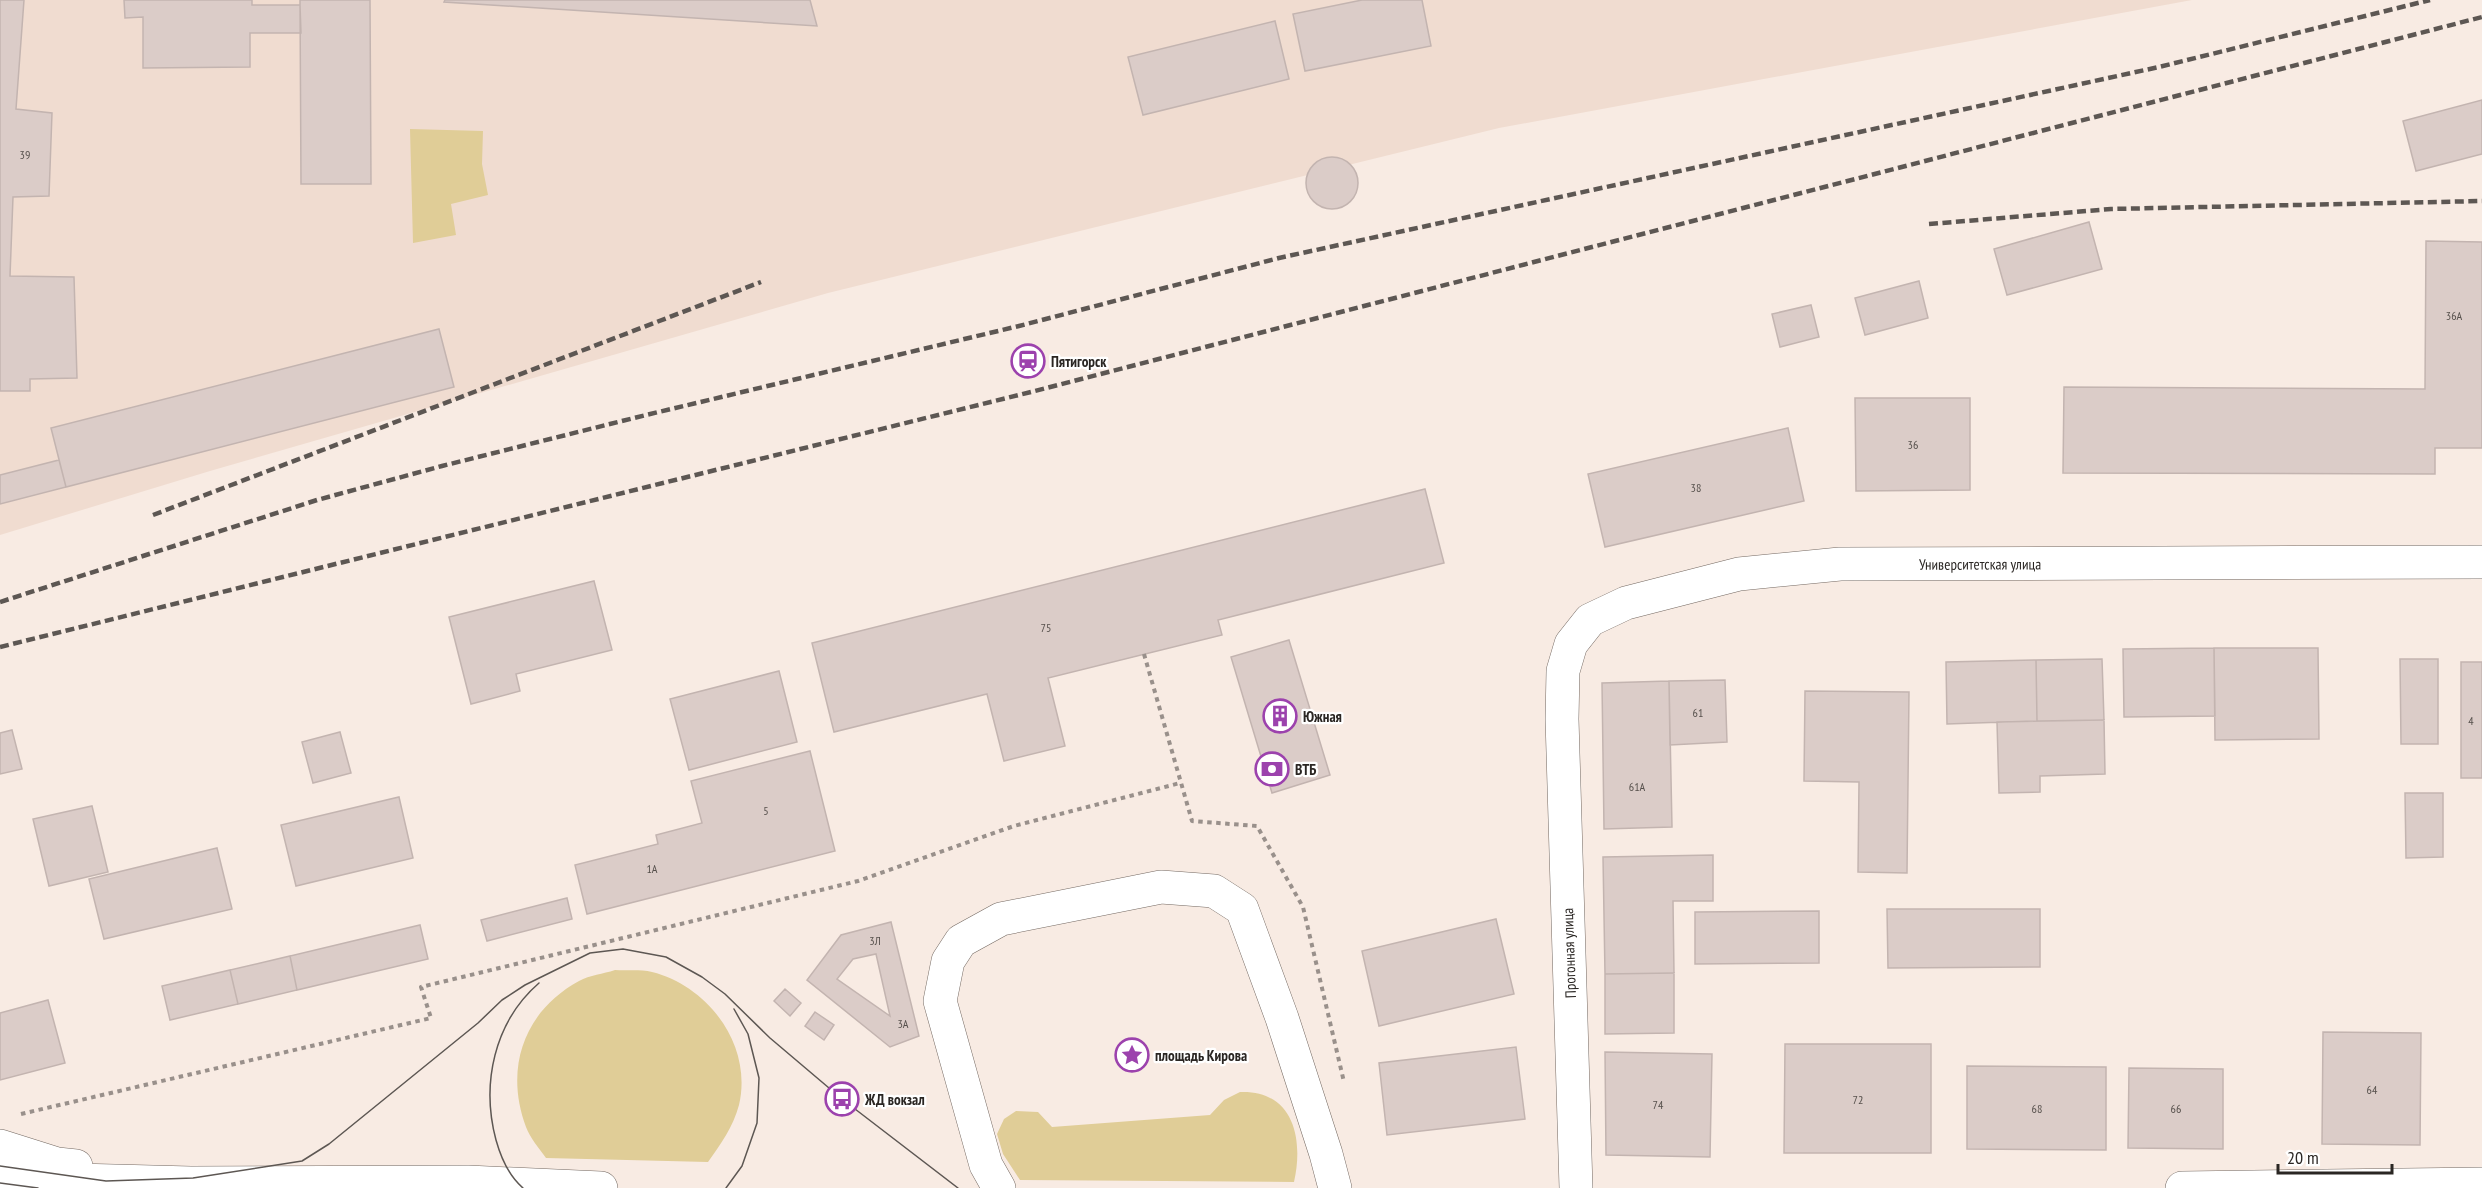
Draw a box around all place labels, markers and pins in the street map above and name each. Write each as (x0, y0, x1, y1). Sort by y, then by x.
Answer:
station icon: Пятигорск (1010, 343, 1046, 379)
place label: Пятигорск (1051, 352, 1107, 371)
building icon: Южная (1262, 698, 1298, 734)
place label: Южная (1303, 707, 1342, 726)
bank icon: ВТБ (1254, 751, 1290, 787)
place label: ВТБ (1295, 760, 1316, 779)
place icon: площадь Кирова (1114, 1037, 1150, 1073)
place label: площадь Кирова (1155, 1046, 1247, 1065)
bus stop icon: ЖД вокзал (824, 1081, 860, 1117)
place label: ЖД вокзал (864, 1090, 925, 1109)

